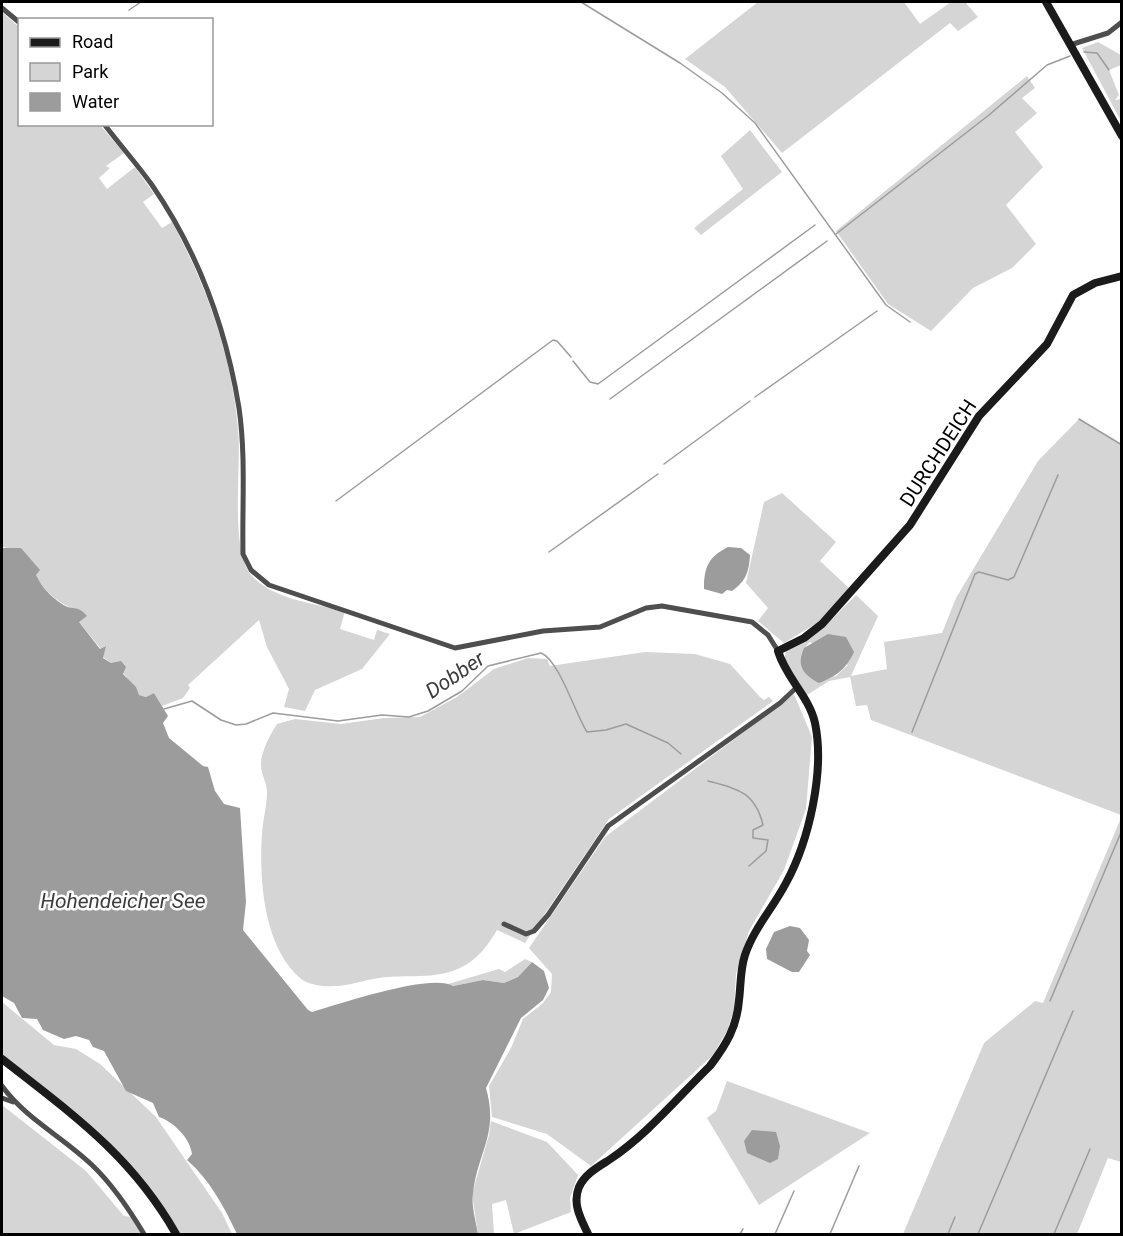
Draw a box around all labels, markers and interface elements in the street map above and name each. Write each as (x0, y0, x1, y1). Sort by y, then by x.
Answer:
legend (18, 18, 213, 126)
text: Road (72, 31, 113, 52)
text: Park (72, 61, 109, 82)
text: Water (72, 91, 119, 112)
street label: DURCHDEICH (894, 395, 982, 511)
water label: Dobber (421, 646, 490, 703)
water label: Hohendeicher See (40, 889, 206, 913)

